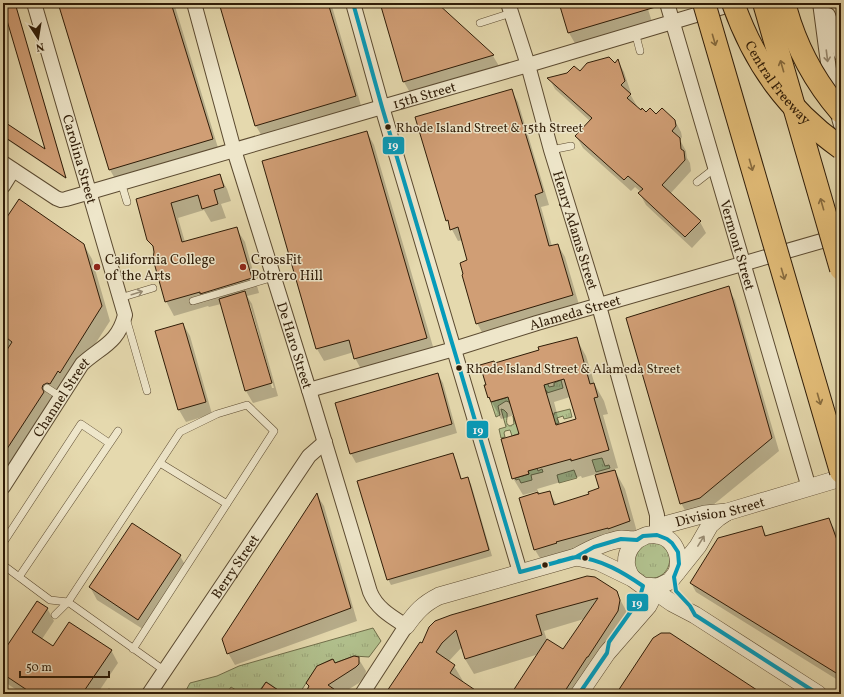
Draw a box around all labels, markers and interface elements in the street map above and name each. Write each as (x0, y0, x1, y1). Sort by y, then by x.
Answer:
north arrow (18, 18, 58, 58)
one-way arrow (711, 34, 719, 47)
text: N (34, 38, 45, 54)
street label: Central Freeway (739, 38, 815, 130)
one-way arrow (823, 49, 831, 62)
one-way arrow (778, 60, 785, 73)
street label: 15th Street (391, 78, 459, 114)
street label: Carolina Street (57, 112, 100, 207)
place label: Rhode Island Street & 15th Street (396, 120, 584, 138)
marker: Rhode Island Street & 15th Street (383, 122, 393, 132)
line badge: 19 (382, 136, 405, 155)
text: 19 (388, 139, 398, 154)
one-way arrow (748, 158, 755, 171)
street label: Henry Adams Street (547, 169, 602, 293)
street label: Vermont Street (714, 198, 759, 293)
one-way arrow (818, 198, 825, 211)
place label: California College of the Arts (105, 251, 216, 286)
place label: CrossFit Potrero Hill (251, 251, 323, 286)
marker: California College of the Arts (92, 262, 102, 272)
marker: CrossFit Potrero Hill (238, 262, 248, 272)
one-way arrow (780, 267, 787, 280)
one-way arrow (130, 289, 143, 296)
street label: Alameda Street (527, 291, 623, 336)
street label: De Haro Street (271, 300, 316, 392)
street label: Channel Street (29, 353, 94, 441)
place label: Rhode Island Street & Alameda Street (466, 361, 681, 379)
marker: Rhode Island Street & Alameda Street (454, 363, 464, 373)
one-way arrow (816, 392, 824, 405)
line badge: 19 (466, 420, 489, 439)
text: 19 (473, 424, 483, 439)
street label: Division Street (673, 493, 767, 533)
street label: Berry Street (208, 531, 265, 603)
one-way arrow (697, 535, 705, 547)
unlabelled marker (580, 553, 590, 563)
unlabelled marker (540, 560, 550, 570)
line badge: 19 (626, 593, 649, 612)
text: 19 (632, 597, 642, 612)
scale bar (20, 653, 109, 679)
text: 50 m (26, 660, 52, 676)

